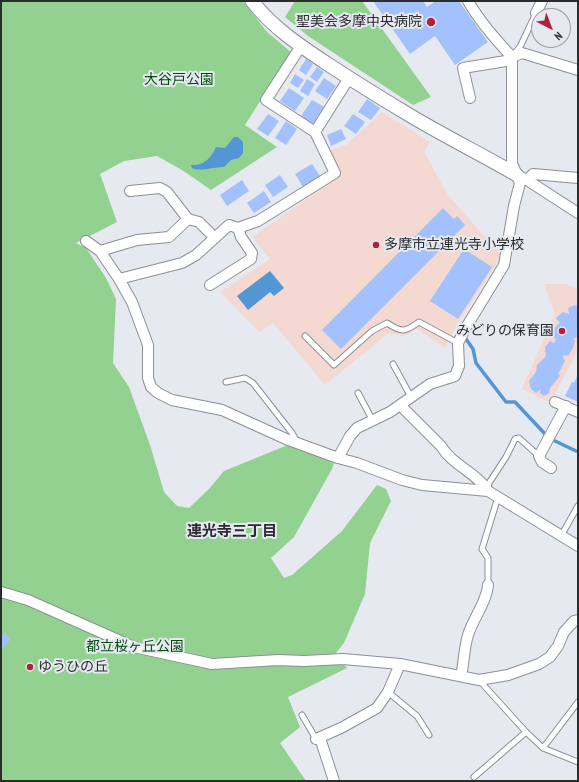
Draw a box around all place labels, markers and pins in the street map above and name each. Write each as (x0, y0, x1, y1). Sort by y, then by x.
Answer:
place label: 聖美会多摩中央病院 (296, 14, 422, 30)
marker: 聖美会多摩中央病院 (425, 16, 437, 28)
place label: 多摩市立連光寺小学校 (384, 237, 524, 253)
marker: 多摩市立連光寺小学校 (371, 240, 381, 250)
place label: みどりの保育園 (456, 323, 554, 339)
marker: みどりの保育園 (557, 326, 567, 336)
place label: ゆうひの丘 (38, 659, 108, 675)
marker: ゆうひの丘 (25, 662, 35, 672)

